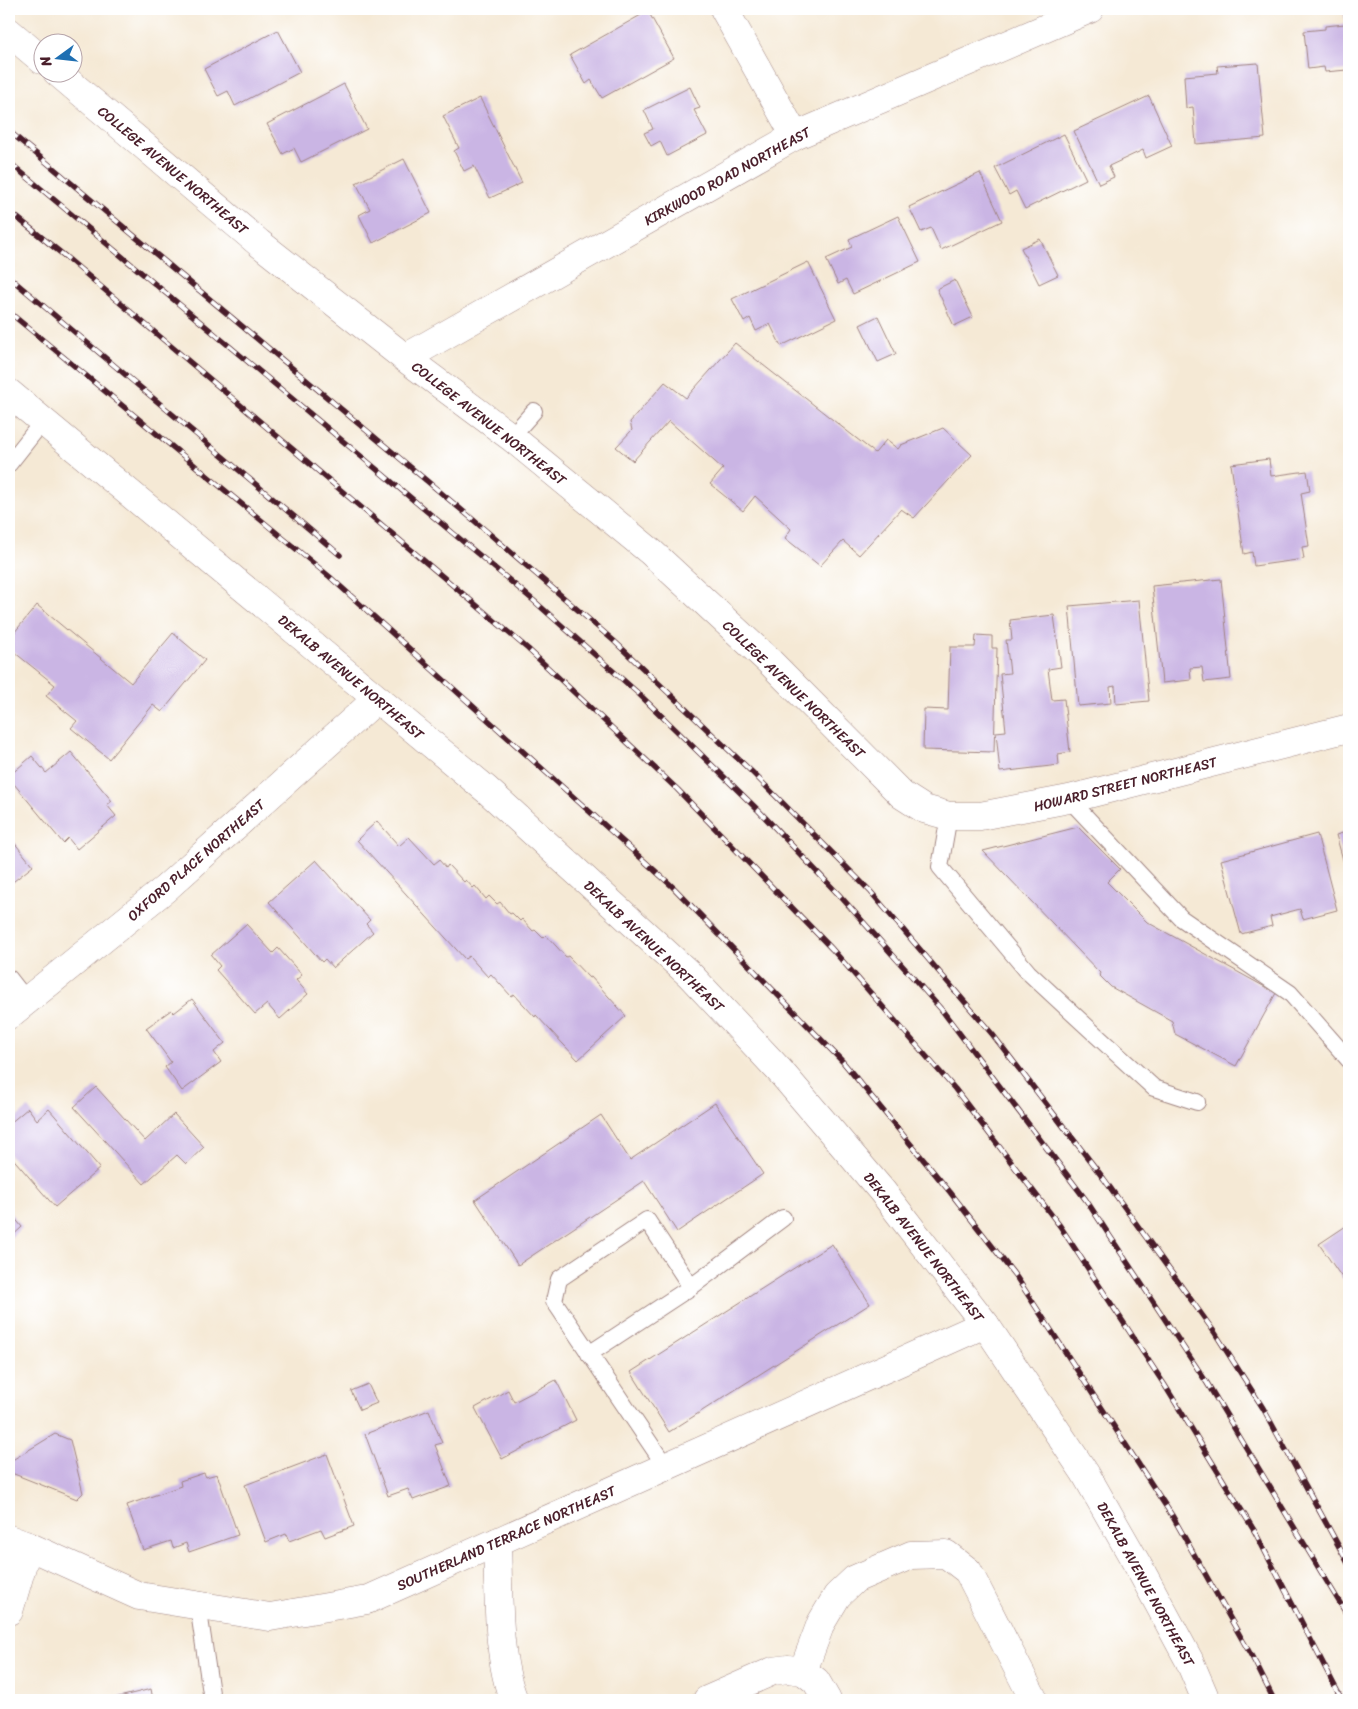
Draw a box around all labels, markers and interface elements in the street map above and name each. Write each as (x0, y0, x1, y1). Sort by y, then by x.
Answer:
north arrow (32, 32, 82, 82)
text: N (33, 53, 60, 70)
street label: COLLEGE AVENUE NORTHEAST (92, 99, 255, 242)
street label: KIRKWOOD ROAD NORTHEAST (639, 119, 816, 233)
street label: COLLEGE AVENUE NORTHEAST (406, 355, 572, 493)
street label: DEKALB AVENUE NORTHEAST (272, 608, 430, 747)
street label: COLLEGE AVENUE NORTHEAST (716, 614, 872, 765)
street label: HOWARD STREET NORTHEAST (1031, 749, 1221, 819)
street label: OXFORD PLACE NORTHEAST (122, 792, 272, 928)
street label: DEKALB AVENUE NORTHEAST (577, 874, 731, 1019)
street label: DEKALB AVENUE NORTHEAST (857, 1167, 991, 1329)
street label: SOUTHERLAND TERRACE NORTHEAST (393, 1478, 621, 1598)
street label: DEKALB AVENUE NORTHEAST (1090, 1497, 1202, 1672)

